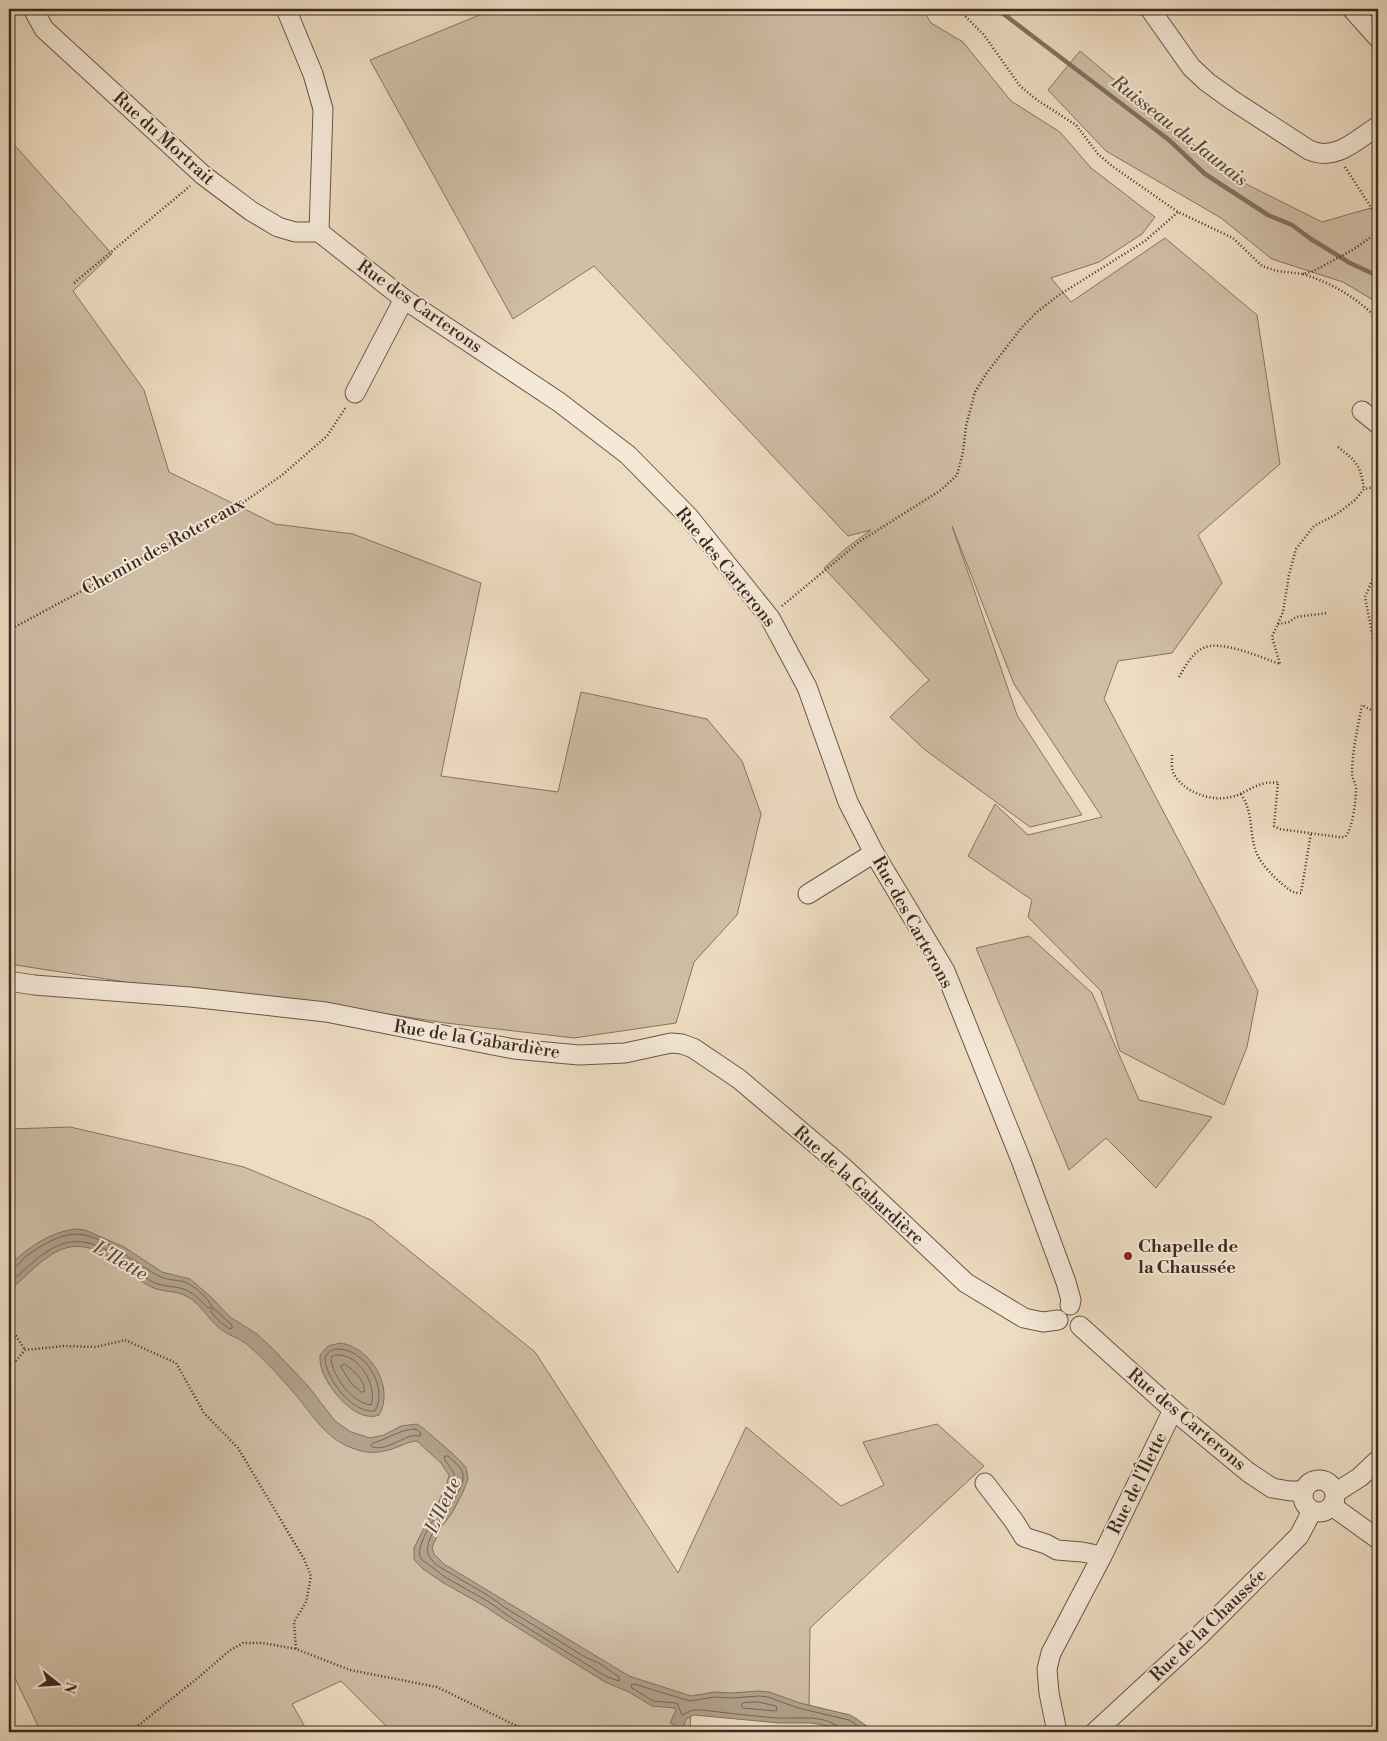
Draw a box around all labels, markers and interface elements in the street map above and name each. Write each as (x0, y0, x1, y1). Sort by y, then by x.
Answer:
water label: Ruisseau du Jaunais (1106, 69, 1252, 192)
street label: Rue du Mortrait (108, 87, 220, 191)
street label: Rue des Carterons (353, 255, 487, 358)
street label: Chemin des Rotereaux (78, 492, 249, 601)
street label: Rue des Carterons (670, 503, 781, 632)
street label: Rue des Carterons (867, 852, 958, 993)
street label: Rue de la Gabardière (392, 1015, 562, 1064)
street label: Rue de la Gabardière (789, 1121, 929, 1250)
water label: L'Ilette (88, 1235, 152, 1286)
place label: Chapelle de la Chaussée (1138, 1235, 1239, 1279)
marker: Chapelle de la Chaussée (1122, 1250, 1134, 1262)
street label: Rue des Carterons (1123, 1363, 1251, 1476)
street label: Rue de l'Îlette (1103, 1428, 1172, 1538)
water label: L'Ilette (419, 1474, 466, 1538)
street label: Rue de la Chaussée (1145, 1564, 1271, 1687)
north arrow (32, 1658, 82, 1708)
text: N (59, 1680, 80, 1695)

